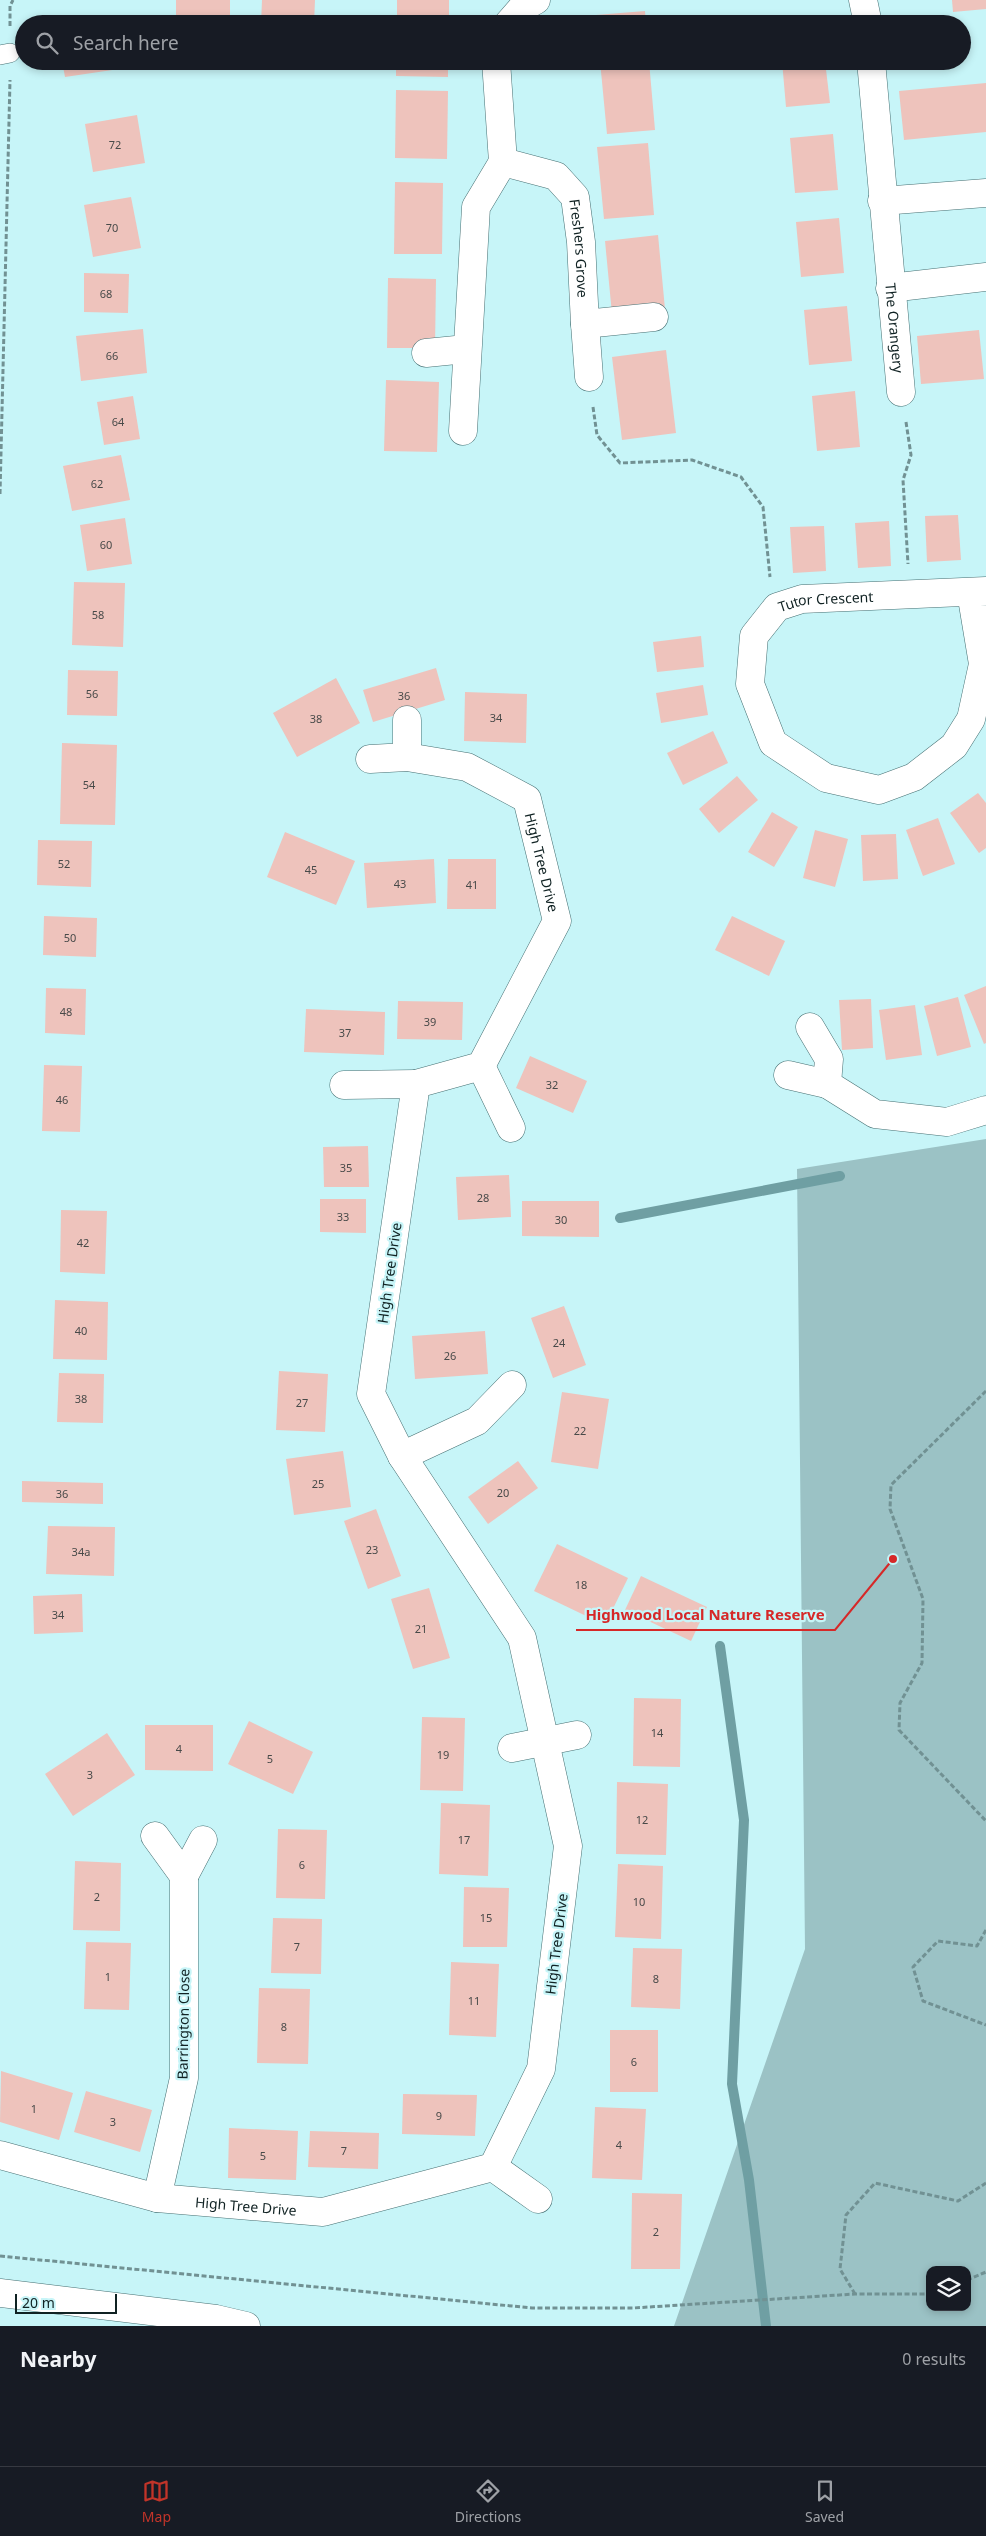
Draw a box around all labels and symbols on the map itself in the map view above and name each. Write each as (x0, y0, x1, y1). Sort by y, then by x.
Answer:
house number: 72 (109, 137, 121, 152)
street label: Freshers Grove (566, 198, 593, 298)
house number: 70 (106, 220, 118, 235)
street label: The Orangery (882, 282, 909, 375)
house number: 68 (100, 286, 112, 301)
house number: 66 (106, 348, 118, 363)
house number: 64 (112, 414, 125, 429)
house number: 62 (91, 476, 103, 491)
house number: 60 (100, 537, 112, 552)
street label: Tutor Crescent (775, 586, 874, 616)
house number: 58 (92, 607, 104, 622)
house number: 56 (86, 686, 98, 701)
house number: 36 (398, 688, 410, 703)
house number: 34 (490, 710, 503, 725)
house number: 38 (310, 711, 322, 726)
house number: 54 (83, 777, 96, 792)
street label: High Tree Drive (521, 811, 564, 914)
house number: 52 (58, 856, 70, 871)
house number: 45 (305, 862, 317, 877)
house number: 43 (394, 876, 406, 891)
house number: 41 (466, 877, 478, 892)
house number: 50 (64, 930, 76, 945)
house number: 48 (60, 1004, 72, 1019)
house number: 39 (424, 1014, 436, 1029)
house number: 37 (339, 1025, 351, 1040)
house number: 32 (546, 1077, 558, 1092)
house number: 46 (56, 1092, 68, 1107)
house number: 35 (340, 1160, 352, 1175)
house number: 28 (477, 1190, 489, 1205)
house number: 33 (337, 1209, 349, 1224)
house number: 30 (555, 1212, 567, 1227)
street label: High Tree Drive (373, 1221, 405, 1325)
house number: 42 (77, 1235, 89, 1250)
house number: 40 (75, 1323, 87, 1338)
house number: 24 (553, 1335, 566, 1350)
house number: 26 (444, 1348, 456, 1363)
house number: 38 (75, 1391, 87, 1406)
house number: 27 (296, 1395, 308, 1410)
house number: 22 (574, 1423, 586, 1438)
house number: 25 (312, 1476, 324, 1491)
house number: 20 (497, 1485, 509, 1500)
house number: 36 (56, 1486, 68, 1501)
house number: 23 (366, 1542, 378, 1557)
house number: 34a (72, 1544, 90, 1559)
house number: 18 (575, 1577, 587, 1592)
callout: Highwood Local Nature Reserve (576, 1600, 835, 1630)
text: Highwood Local Nature Reserve (585, 1604, 825, 1624)
house number: 34 (52, 1607, 65, 1622)
house number: 21 (415, 1621, 427, 1636)
house number: 14 (651, 1725, 664, 1740)
house number: 4 (176, 1741, 183, 1756)
house number: 19 (437, 1747, 449, 1762)
house number: 5 (267, 1751, 273, 1766)
house number: 3 (87, 1767, 93, 1782)
house number: 12 (636, 1812, 648, 1827)
house number: 17 (458, 1832, 470, 1847)
house number: 6 (299, 1857, 305, 1872)
house number: 2 (94, 1889, 100, 1904)
street label: High Tree Drive (540, 1892, 572, 1996)
house number: 10 (633, 1894, 645, 1909)
house number: 15 (480, 1910, 492, 1925)
house number: 7 (294, 1939, 300, 1954)
street label: Barrington Close (173, 1968, 193, 2080)
house number: 1 (105, 1969, 111, 1984)
house number: 8 (653, 1971, 659, 1986)
house number: 11 (468, 1993, 480, 2008)
house number: 8 (281, 2019, 287, 2034)
house number: 6 (631, 2054, 637, 2069)
house number: 1 (31, 2101, 37, 2116)
house number: 9 (436, 2108, 442, 2123)
house number: 3 (110, 2114, 116, 2129)
house number: 4 (616, 2137, 623, 2152)
house number: 7 (341, 2143, 347, 2158)
house number: 5 (260, 2148, 266, 2163)
street label: High Tree Drive (194, 2192, 297, 2219)
house number: 2 (653, 2224, 659, 2239)
scale bar (15, 2291, 118, 2314)

